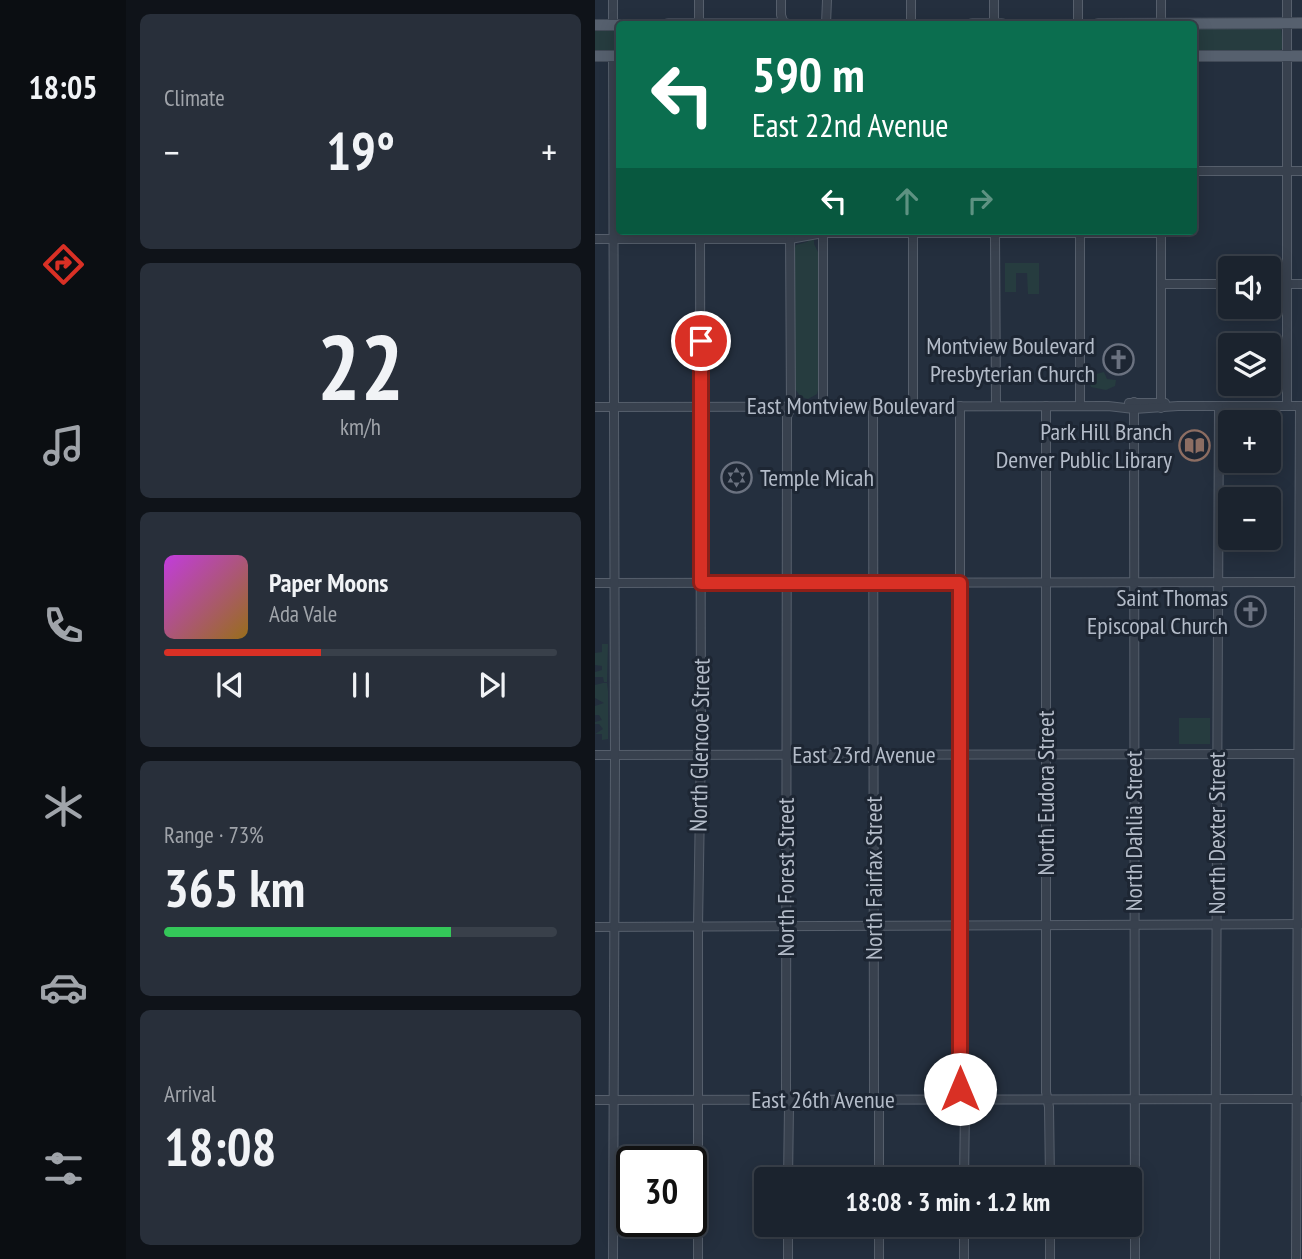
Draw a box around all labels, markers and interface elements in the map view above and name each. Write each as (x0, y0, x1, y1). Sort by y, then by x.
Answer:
text: 590 m (752, 42, 865, 106)
icon: left (637, 49, 728, 140)
text: 18:05 (28, 66, 98, 108)
text: Climate (164, 83, 225, 112)
text: East 22nd Avenue (752, 104, 948, 146)
text: 19° (326, 117, 395, 184)
text: − (164, 127, 180, 176)
text: + (541, 127, 557, 176)
icon: left (815, 182, 853, 220)
icon: ahead (888, 182, 926, 220)
icon: right (961, 182, 999, 220)
icon: directions (39, 240, 88, 289)
map controls (1218, 256, 1281, 550)
button: sound (1218, 256, 1281, 319)
text: 22 (317, 307, 404, 425)
pin (671, 311, 731, 371)
icon: arrive (682, 322, 720, 360)
place label: Montview Boulevard Presbyterian Church (926, 330, 1095, 389)
button: layers (1218, 333, 1281, 396)
church icon: Montview Boulevard Presbyterian Church (1101, 343, 1135, 377)
street label: East Montview Boulevard (747, 390, 955, 421)
button: + (1218, 410, 1281, 473)
text: km/h (340, 412, 381, 441)
place label: Park Hill Branch Denver Public Library (996, 416, 1172, 475)
icon: music (39, 421, 88, 470)
library icon: Park Hill Branch Denver Public Library (1178, 429, 1212, 463)
synagogue icon: Temple Micah (720, 461, 754, 495)
place label: Temple Micah (760, 462, 874, 493)
button: − (1218, 487, 1281, 550)
text: Paper Moons (269, 566, 388, 599)
place label: Saint Thomas Episcopal Church (1087, 582, 1228, 641)
church icon: Saint Thomas Episcopal Church (1234, 595, 1268, 629)
text: Ada Vale (269, 599, 337, 628)
icon: phone (39, 601, 88, 650)
street label: North Glencoe Street (682, 657, 717, 832)
icon: previous (211, 666, 249, 704)
icon: pause (342, 666, 380, 704)
icon: next (473, 666, 511, 704)
street label: North Eudora Street (1030, 710, 1061, 876)
street label: East 23rd Avenue (792, 739, 936, 770)
street label: North Dahlia Street (1118, 750, 1149, 911)
street label: North Dexter Street (1201, 751, 1232, 914)
icon: climate (39, 782, 88, 831)
street label: North Fairfax Street (858, 796, 889, 960)
street label: North Forest Street (770, 797, 801, 956)
text: Range · 73% (164, 820, 264, 849)
text: 365 km (164, 854, 305, 921)
icon: car (39, 963, 88, 1012)
position arrow (923, 1052, 997, 1126)
text: Arrival (164, 1079, 216, 1108)
street label: East 26th Avenue (751, 1084, 895, 1115)
text: 18:08 (164, 1113, 276, 1180)
icon: filters (39, 1144, 88, 1193)
speed limit sign: 30 (616, 1146, 707, 1237)
text: 18:08 · 3 min · 1.2 km (846, 1185, 1050, 1218)

